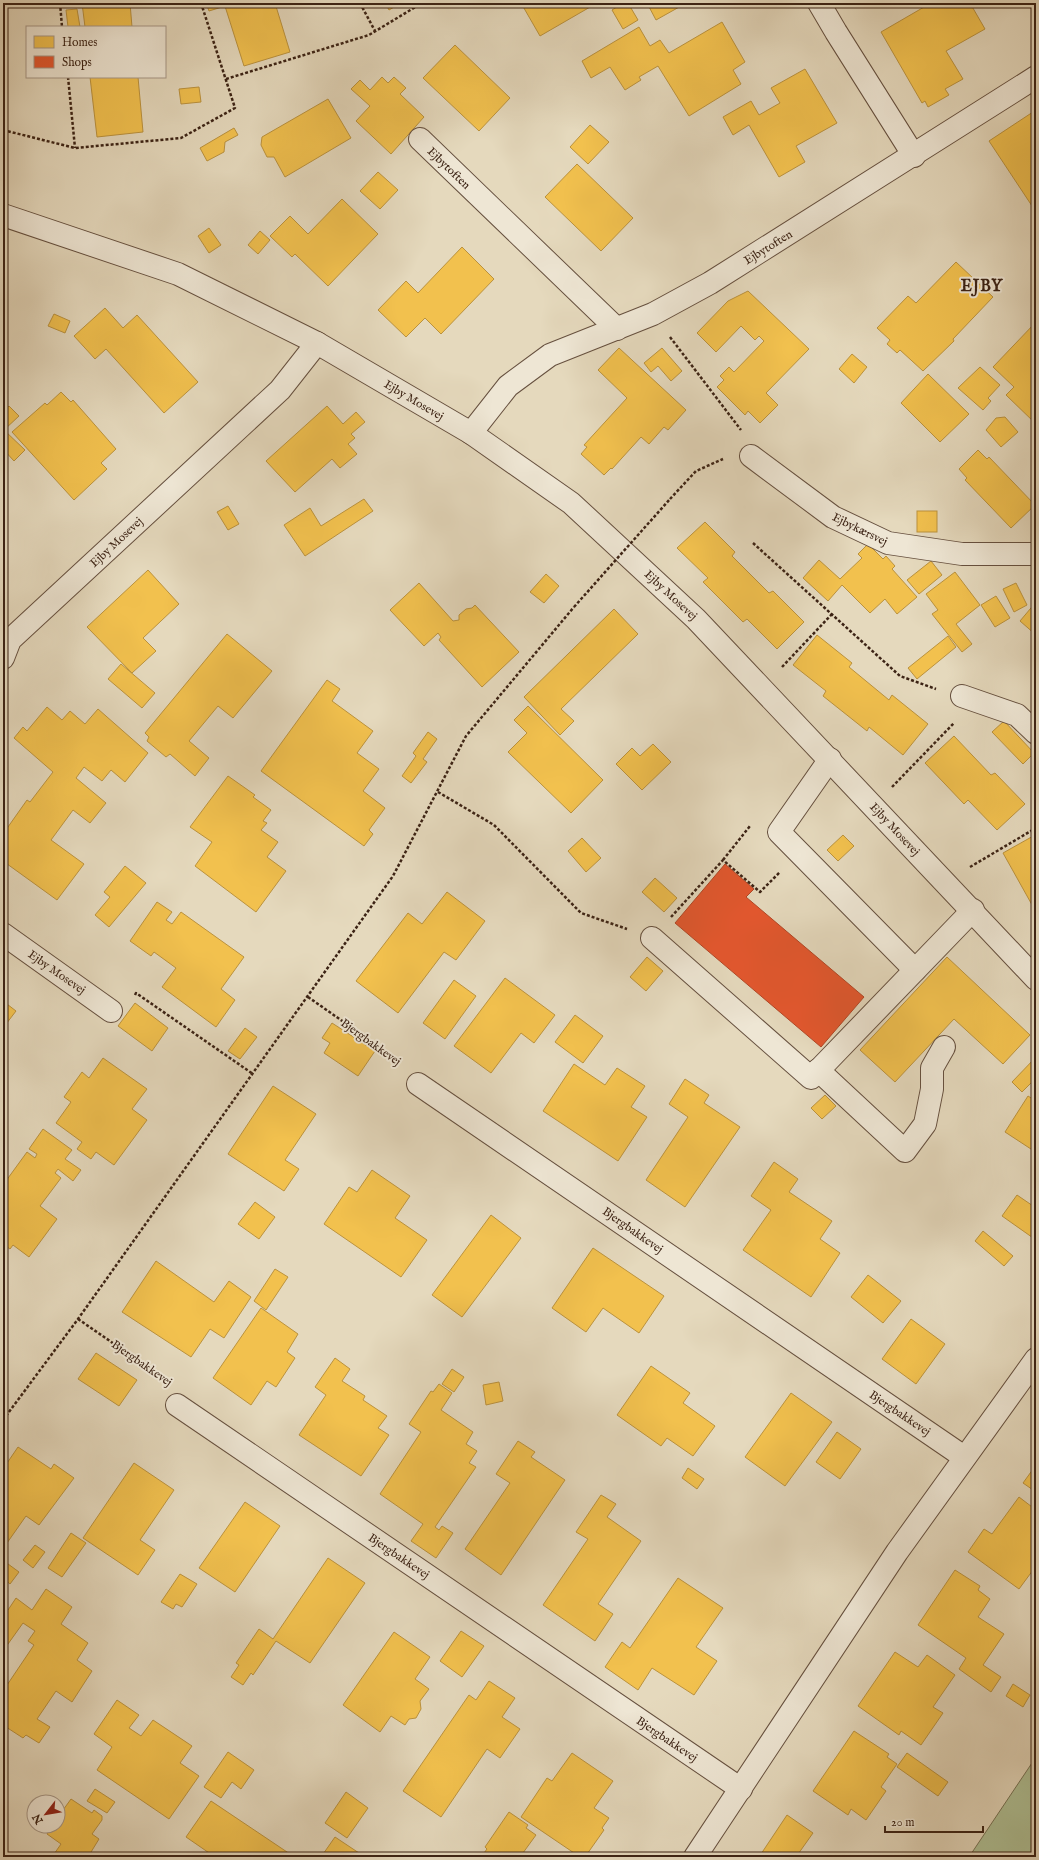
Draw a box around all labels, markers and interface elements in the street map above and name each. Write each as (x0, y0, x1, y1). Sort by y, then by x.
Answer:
legend (26, 26, 166, 78)
text: Homes (62, 35, 98, 50)
text: Shops (62, 55, 92, 71)
street label: Ejbytoften (424, 144, 474, 193)
street label: Ejbytoften (741, 226, 796, 268)
district label: EJBY (961, 277, 1003, 297)
street label: Ejby Mosevej (381, 377, 446, 424)
street label: Ejbykærsvej (830, 510, 890, 549)
street label: Ejby Mosevej (87, 514, 146, 571)
street label: Ejby Mosevej (641, 567, 700, 624)
street label: Ejby Mosevej (866, 800, 923, 859)
street label: Ejby Mosevej (25, 947, 89, 998)
street label: Bjergbakkevej (338, 1016, 404, 1069)
street label: Bjergbakkevej (599, 1204, 666, 1257)
street label: Bjergbakkevej (108, 1337, 175, 1390)
street label: Bjergbakkevej (866, 1387, 933, 1439)
street label: Bjergbakkevej (365, 1530, 432, 1582)
street label: Bjergbakkevej (633, 1713, 700, 1765)
north arrow (26, 1794, 66, 1834)
scale bar (885, 1808, 983, 1834)
text: N (30, 1811, 47, 1827)
text: 20 m (891, 1815, 914, 1830)

